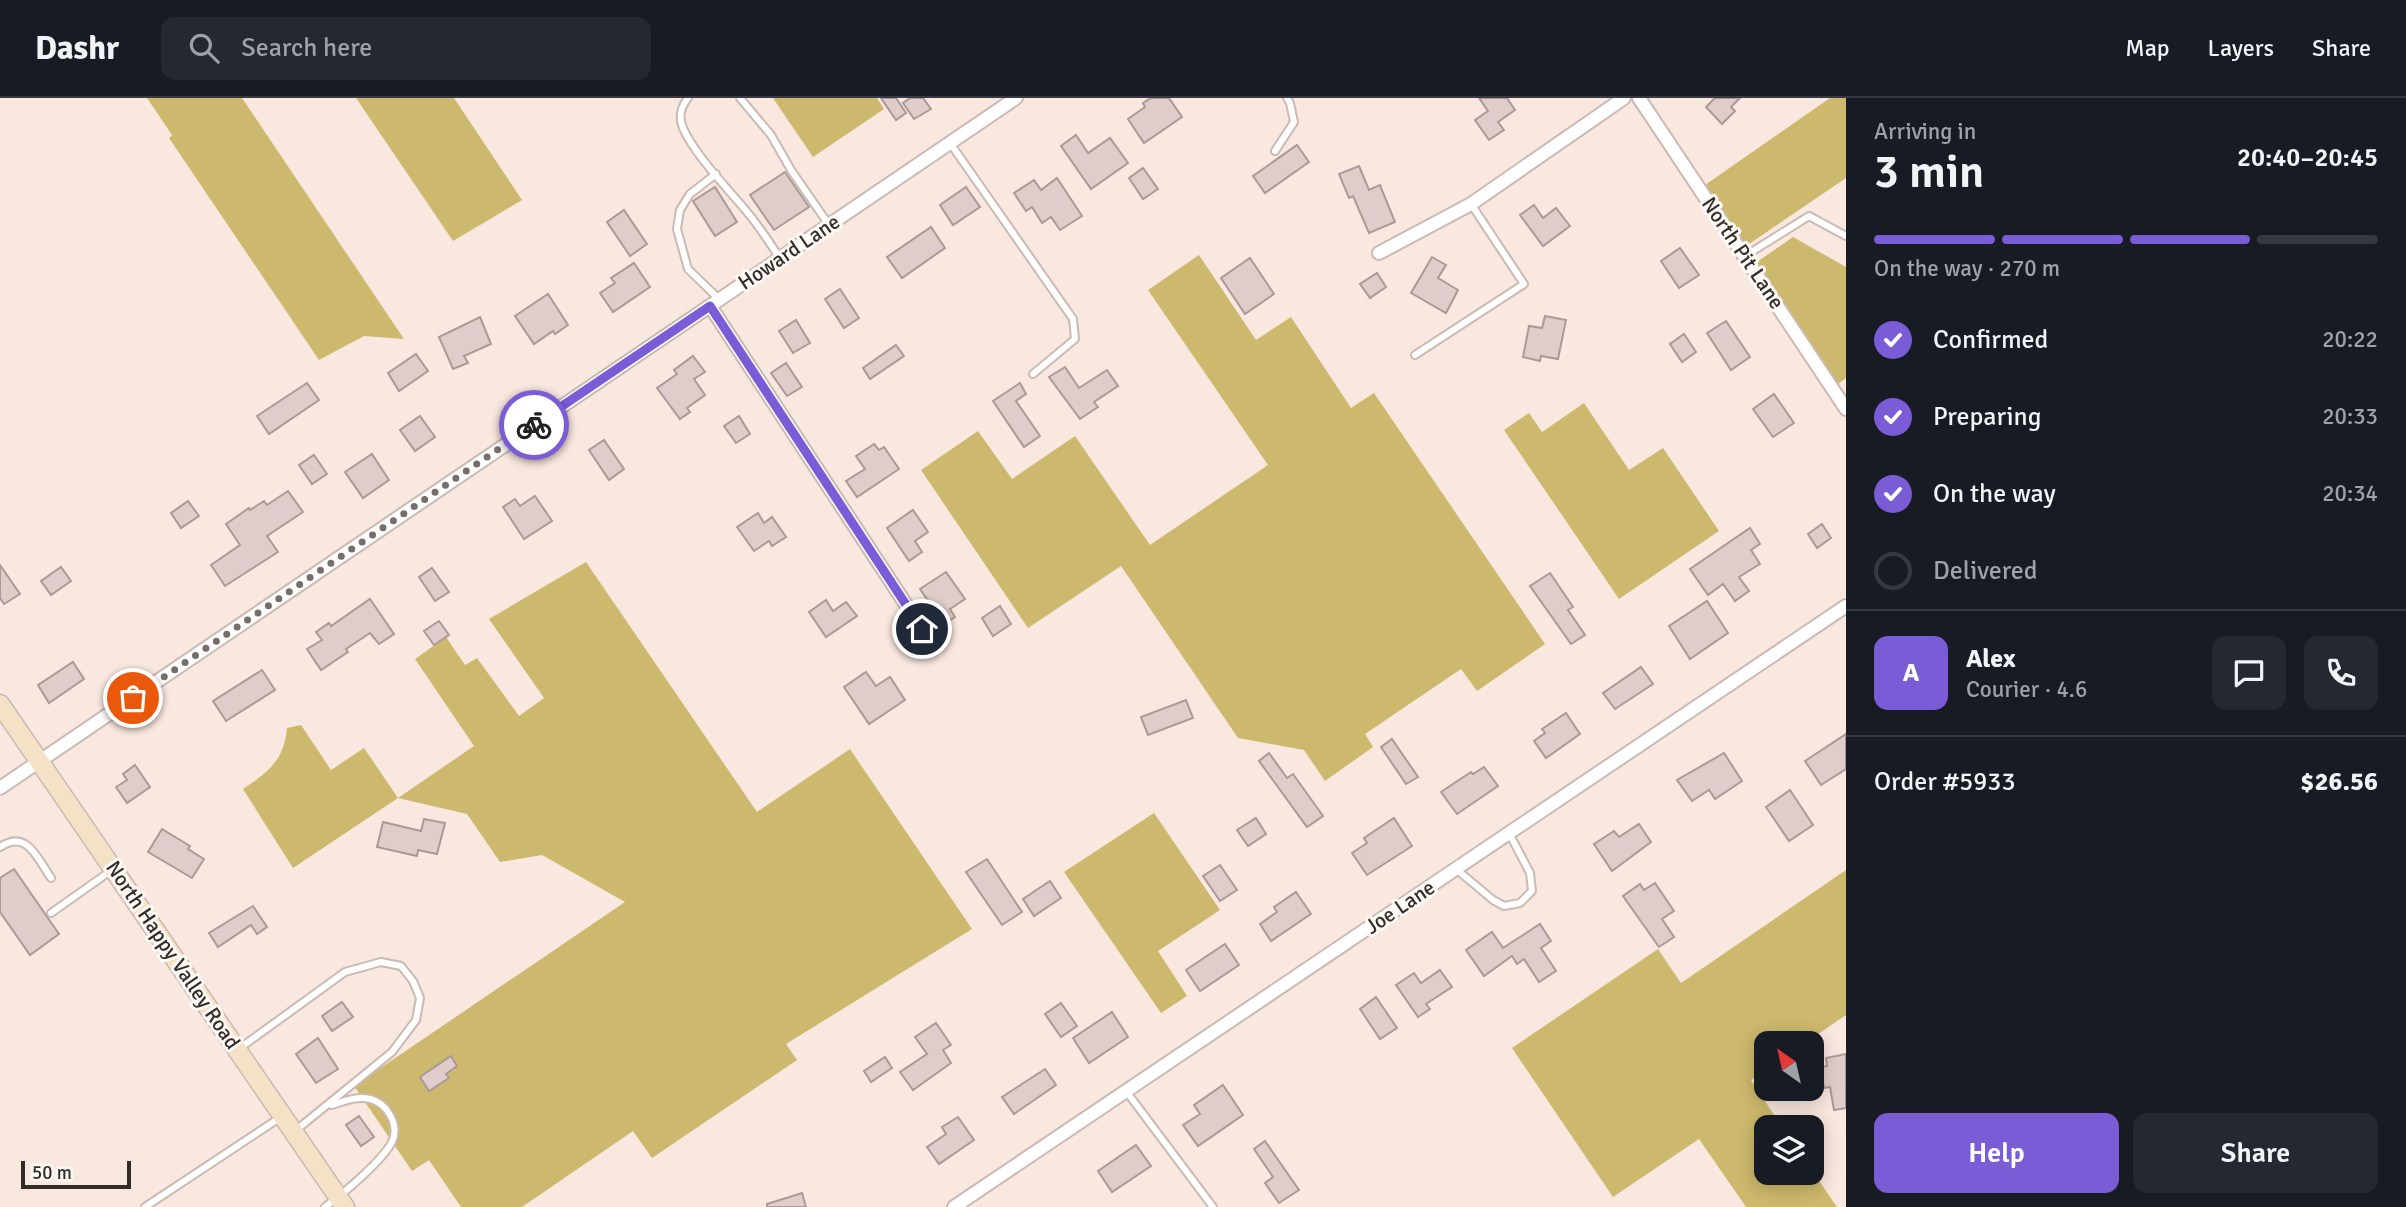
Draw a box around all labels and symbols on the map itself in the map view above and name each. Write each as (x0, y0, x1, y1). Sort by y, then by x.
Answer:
street label: North Pit Lane (1696, 192, 1790, 314)
street label: Howard Lane (733, 208, 845, 296)
courier (499, 390, 569, 460)
pin (892, 599, 952, 659)
pin (103, 668, 163, 728)
street label: North Happy Valley Road (100, 856, 246, 1054)
street label: Joe Lane (1360, 874, 1440, 940)
north arrow (1754, 1031, 1824, 1101)
scale bar (21, 1158, 131, 1190)

